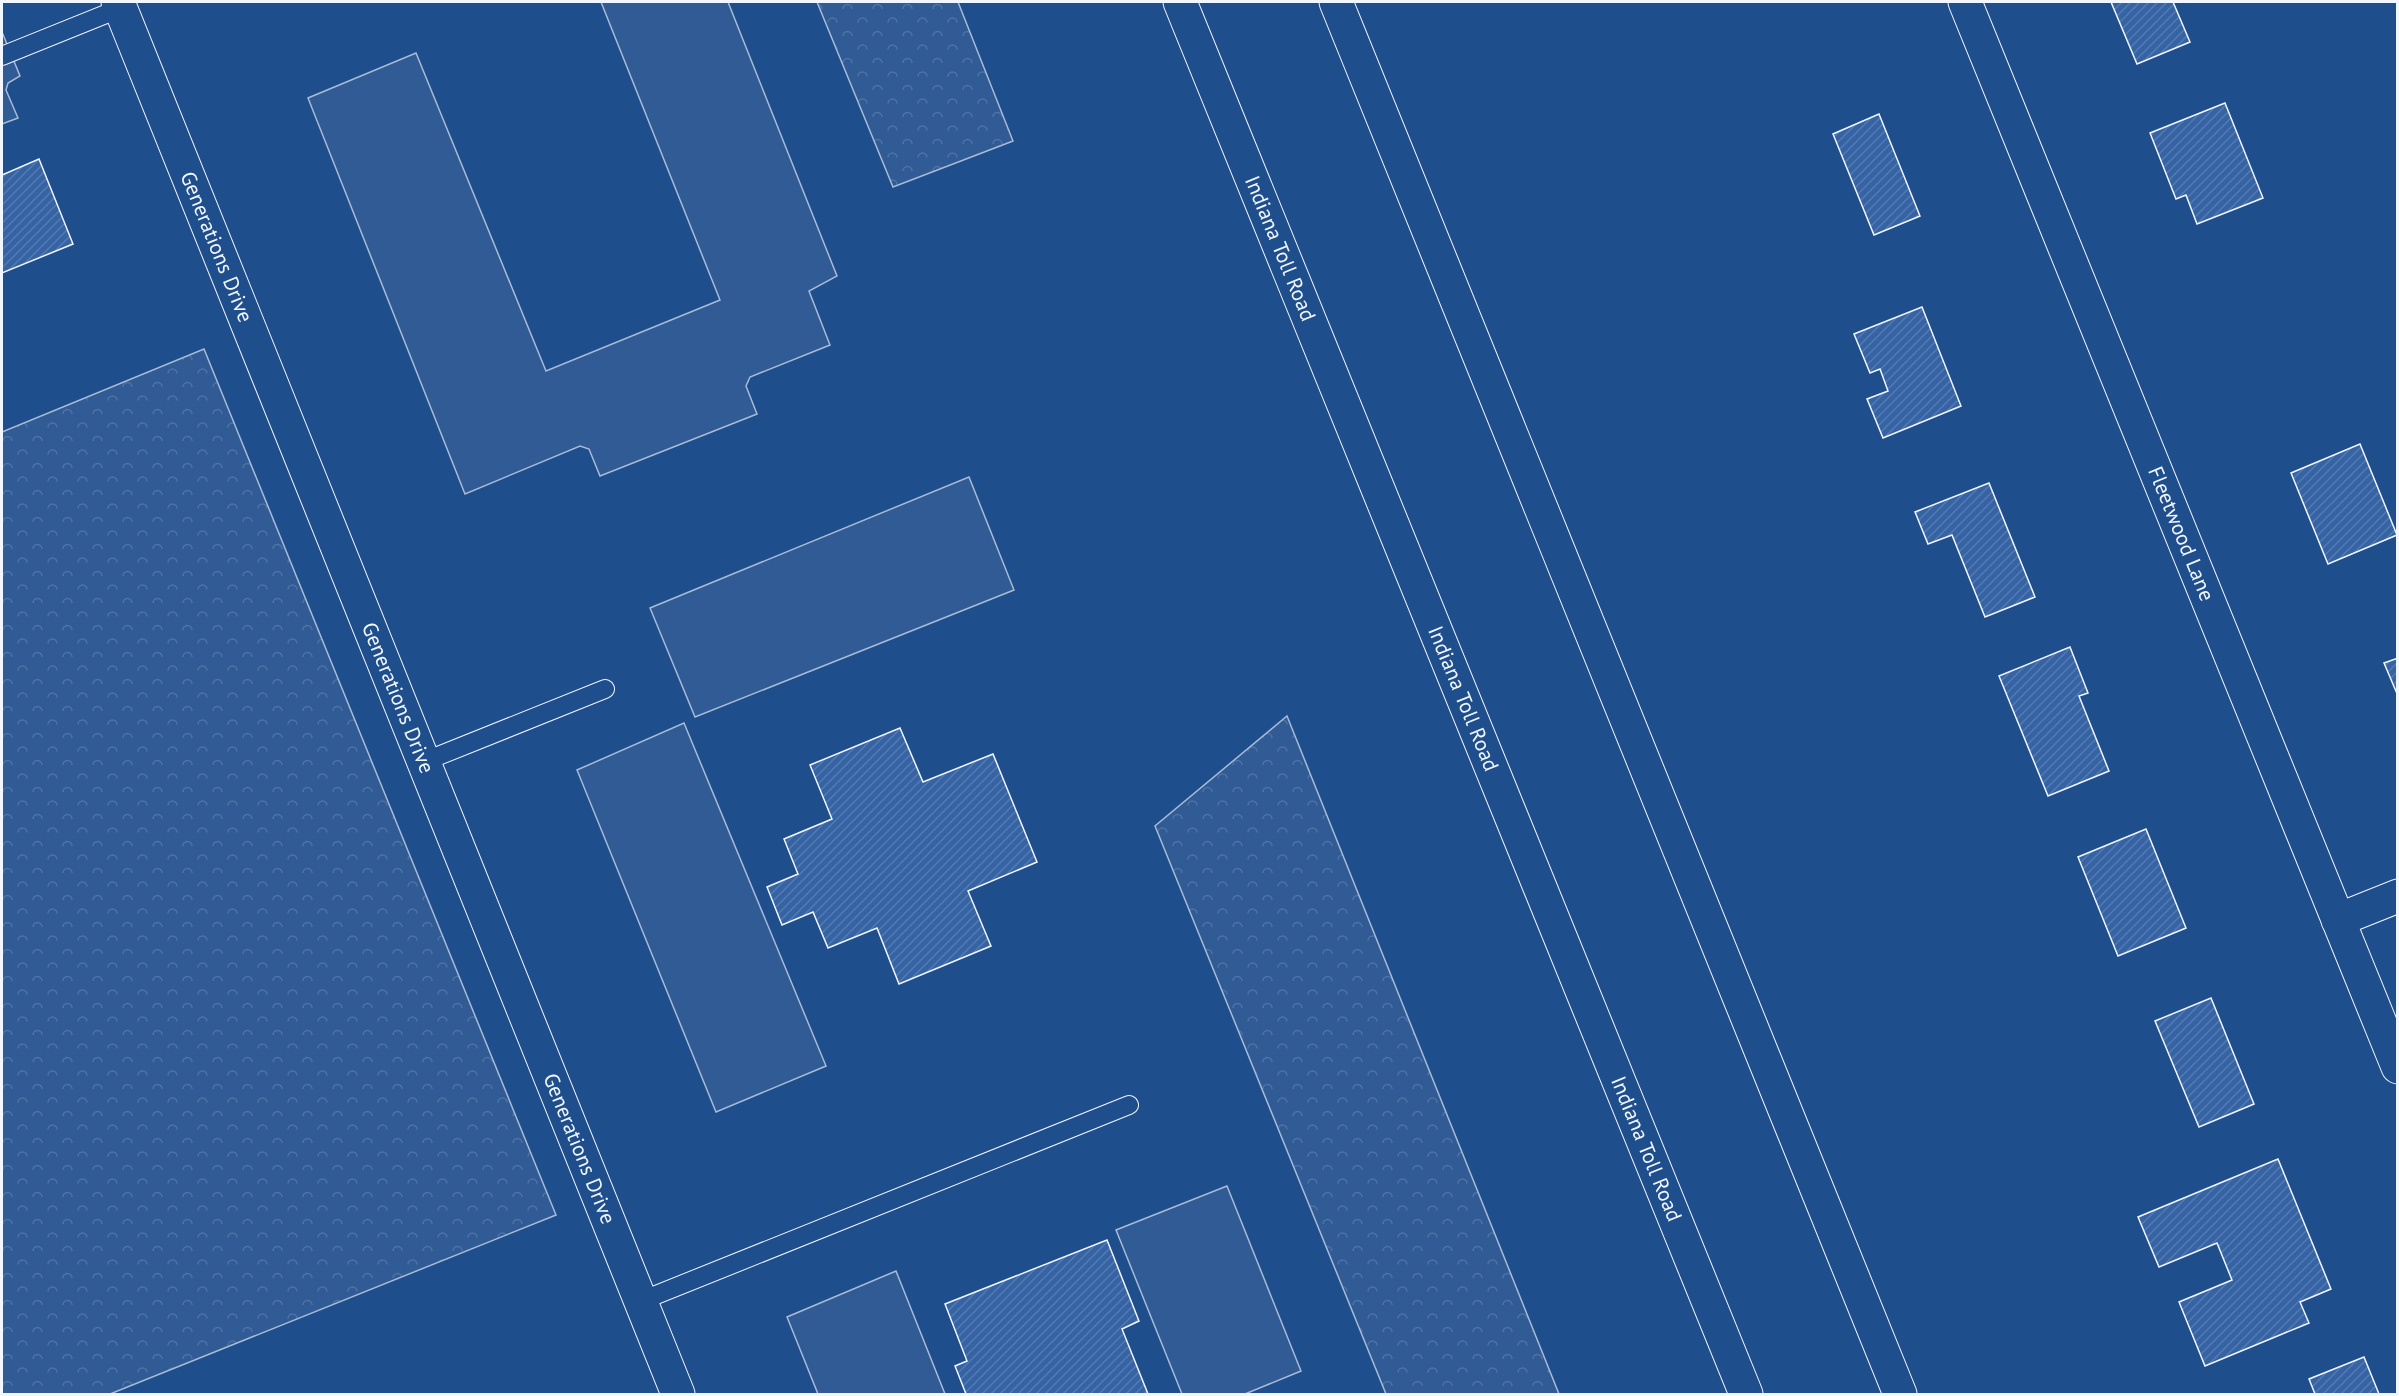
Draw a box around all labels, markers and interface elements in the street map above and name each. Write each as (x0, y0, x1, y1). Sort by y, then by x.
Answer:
street label: Generations Drive (175, 167, 259, 326)
street label: Indiana Toll Road (1239, 172, 1322, 325)
street label: Fleetwood Lane (2142, 462, 2221, 605)
street label: Generations Drive (356, 618, 441, 777)
street label: Indiana Toll Road (1422, 622, 1505, 775)
street label: Generations Drive (537, 1069, 622, 1228)
street label: Indiana Toll Road (1605, 1072, 1688, 1225)

